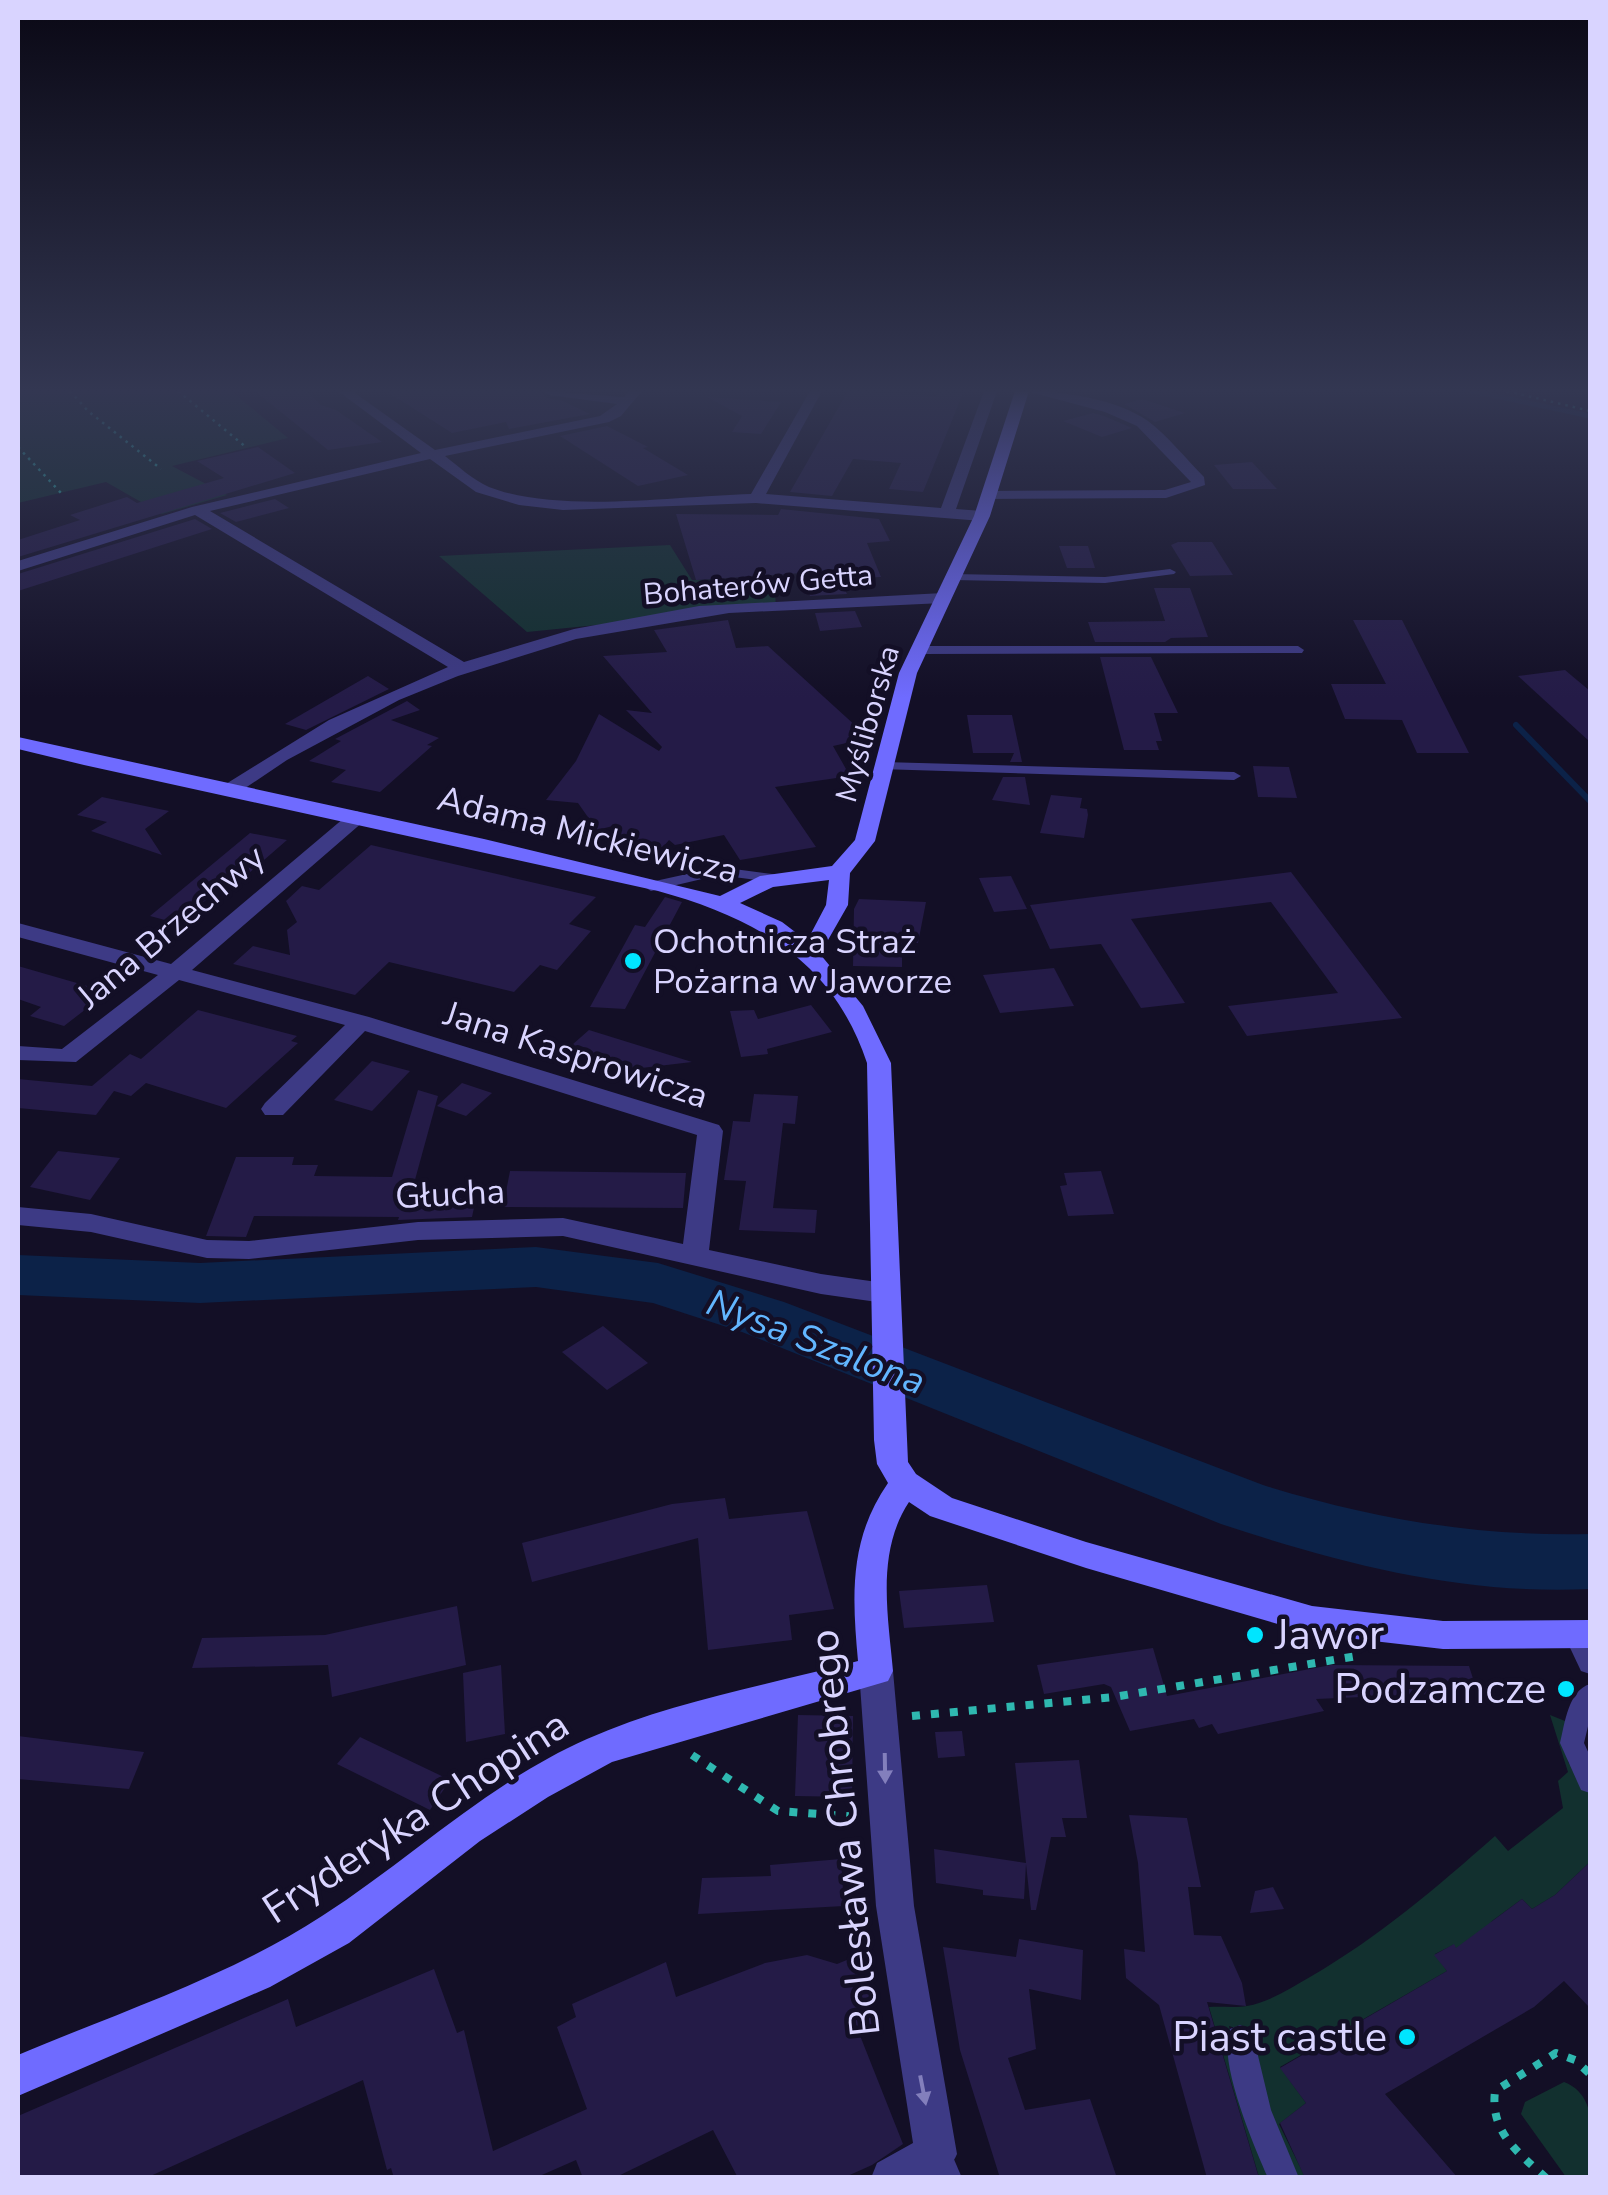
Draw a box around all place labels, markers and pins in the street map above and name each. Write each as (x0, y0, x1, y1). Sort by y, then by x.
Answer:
place label: Ochotnicza Straż Pożarna w Jaworze (653, 918, 952, 1005)
marker: Ochotnicza Straż Pożarna w Jaworze (622, 950, 644, 972)
place label: Jawor (1274, 1607, 1384, 1664)
marker: Jawor (1244, 1624, 1266, 1646)
place label: Podzamcze (1334, 1661, 1546, 1718)
marker: Podzamcze (1555, 1678, 1577, 1700)
place label: Piast castle (1172, 2009, 1387, 2066)
marker: Piast castle (1396, 2026, 1418, 2048)

